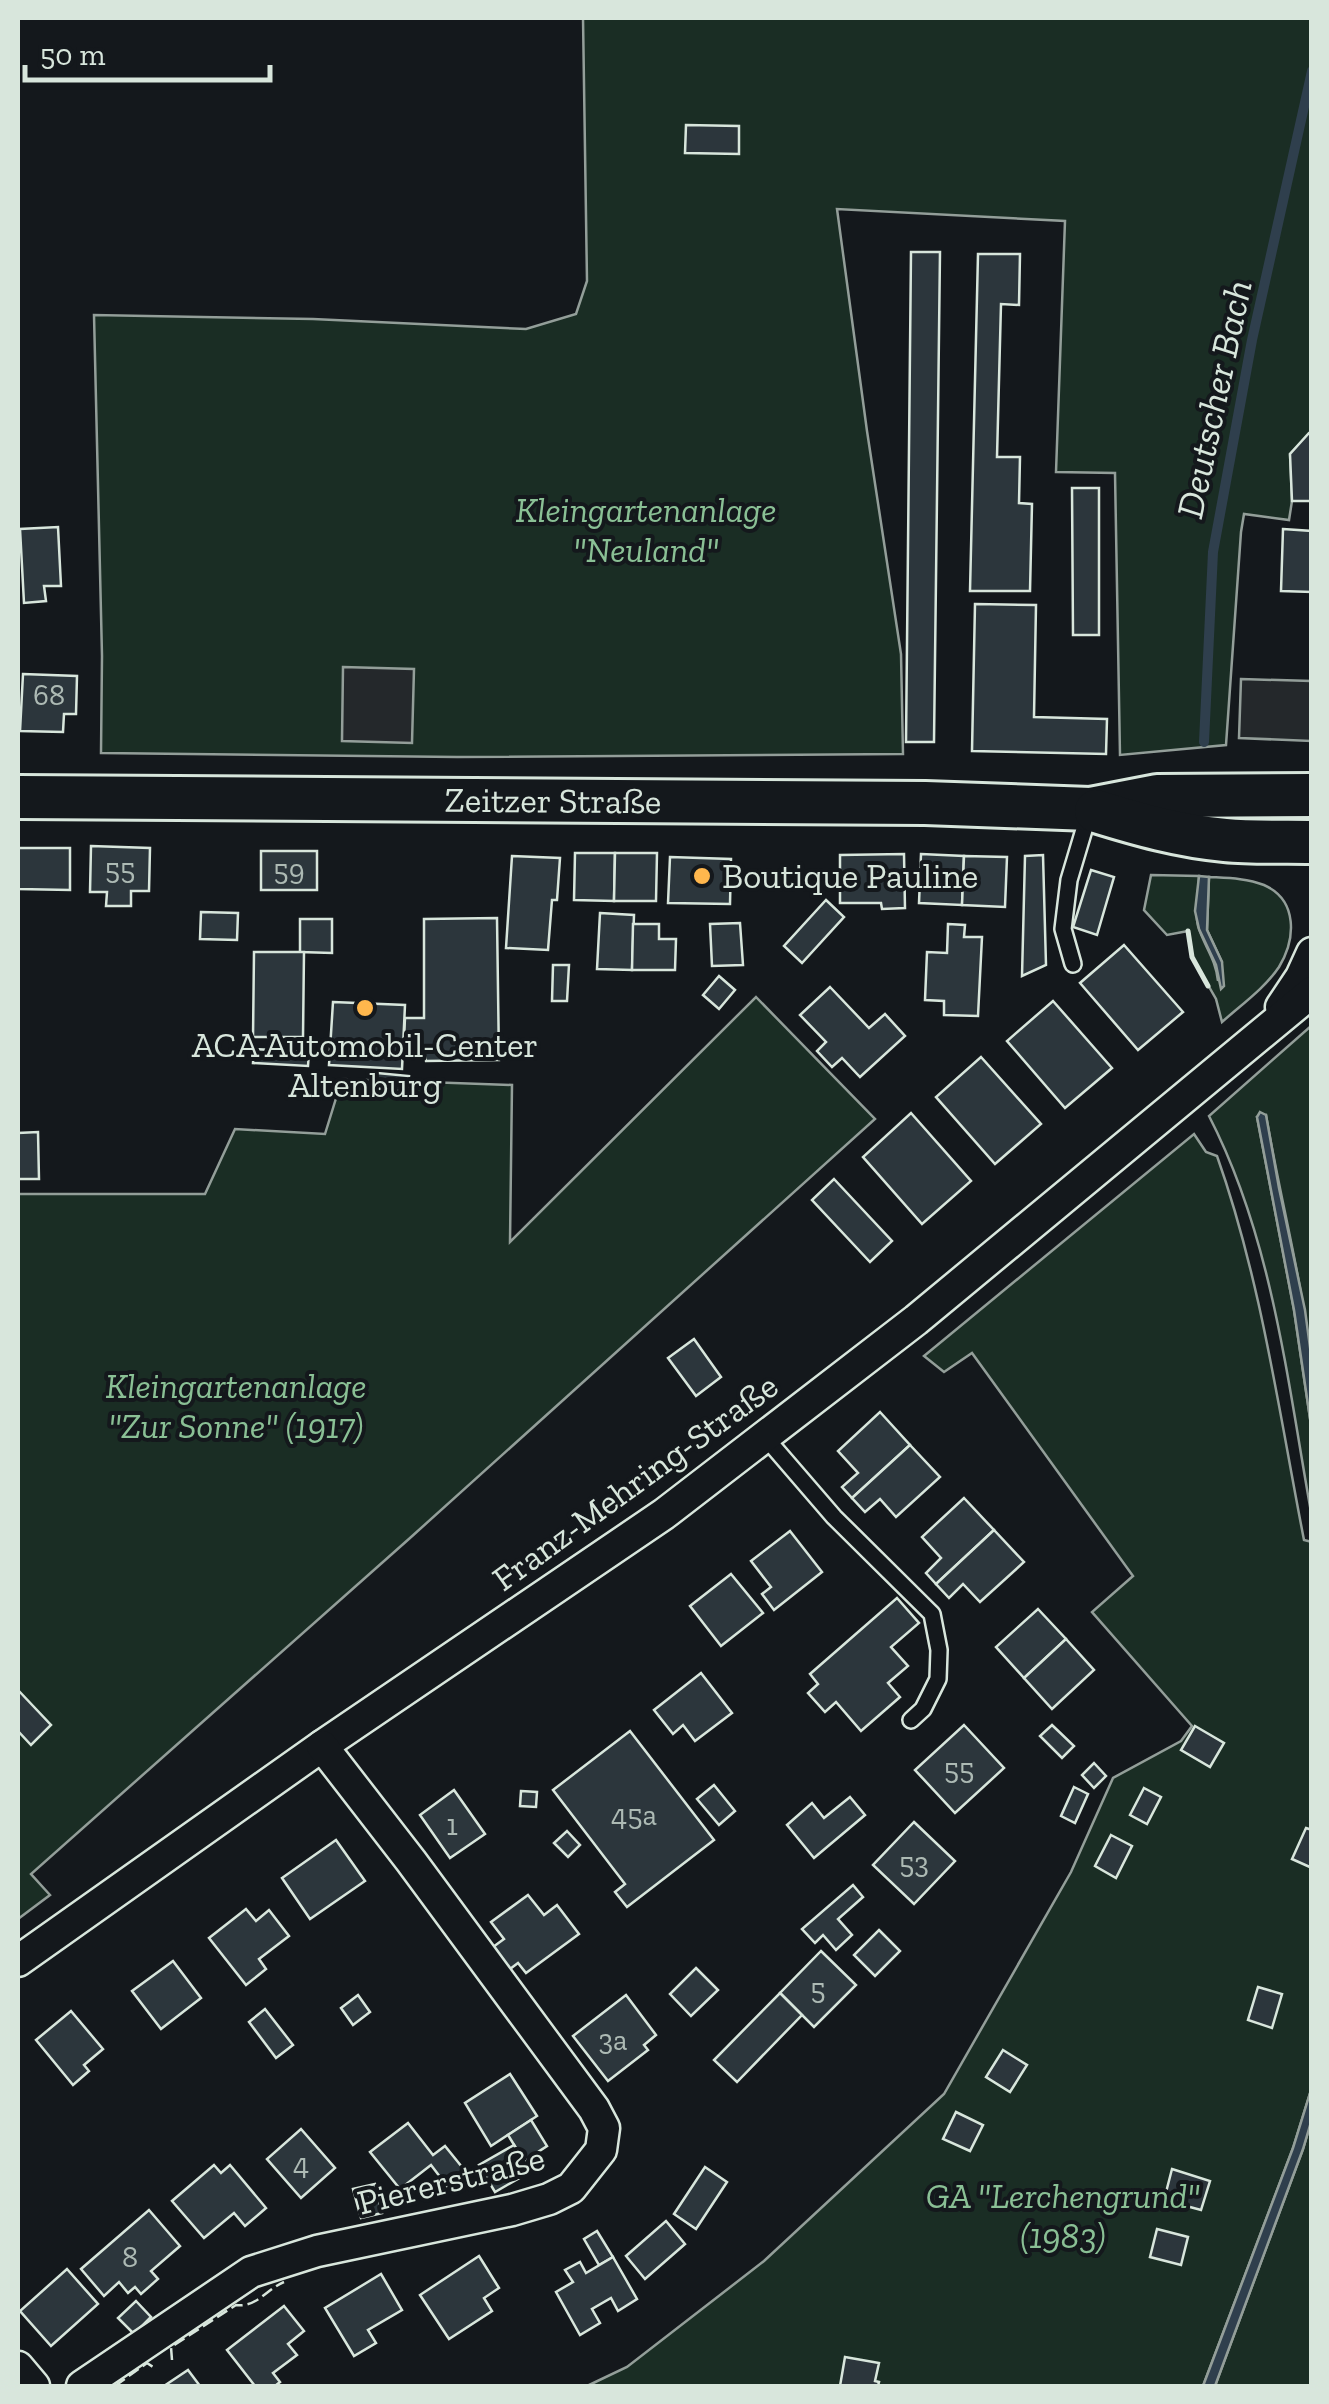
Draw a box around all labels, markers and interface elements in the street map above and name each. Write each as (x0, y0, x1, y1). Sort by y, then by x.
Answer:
scale bar (25, 20, 270, 82)
text: 50 m (40, 37, 105, 73)
water label: Deutscher Bach (1166, 276, 1262, 522)
park label: Kleingartenanlage "Neuland" (515, 489, 777, 571)
house number: 68 (33, 677, 65, 713)
street label: Zeitzer Straße (444, 779, 662, 822)
house number: 55 (105, 851, 135, 887)
house number: 59 (273, 852, 305, 888)
place label: Boutique Pauline (722, 855, 978, 897)
marker: Boutique Pauline (691, 865, 713, 887)
marker: ACA Automobil-Center Altenburg (354, 997, 376, 1019)
place label: ACA Automobil-Center Altenburg (192, 1024, 538, 1106)
street label: Franz-Mehring-Straße (484, 1364, 786, 1600)
park label: Kleingartenanlage "Zur Sonne" (1917) (105, 1365, 367, 1447)
house number: 55 (944, 1751, 974, 1787)
house number: 45a (611, 1797, 657, 1833)
house number: 1 (446, 1807, 458, 1843)
house number: 53 (899, 1845, 929, 1881)
house number: 5 (810, 1971, 826, 2007)
house number: 3a (598, 2022, 628, 2058)
street label: Piererstraße (353, 2136, 549, 2224)
house number: 4 (293, 2146, 309, 2182)
park label: GA "Lerchengrund" (1983) (926, 2175, 1200, 2257)
house number: 8 (122, 2239, 138, 2275)

